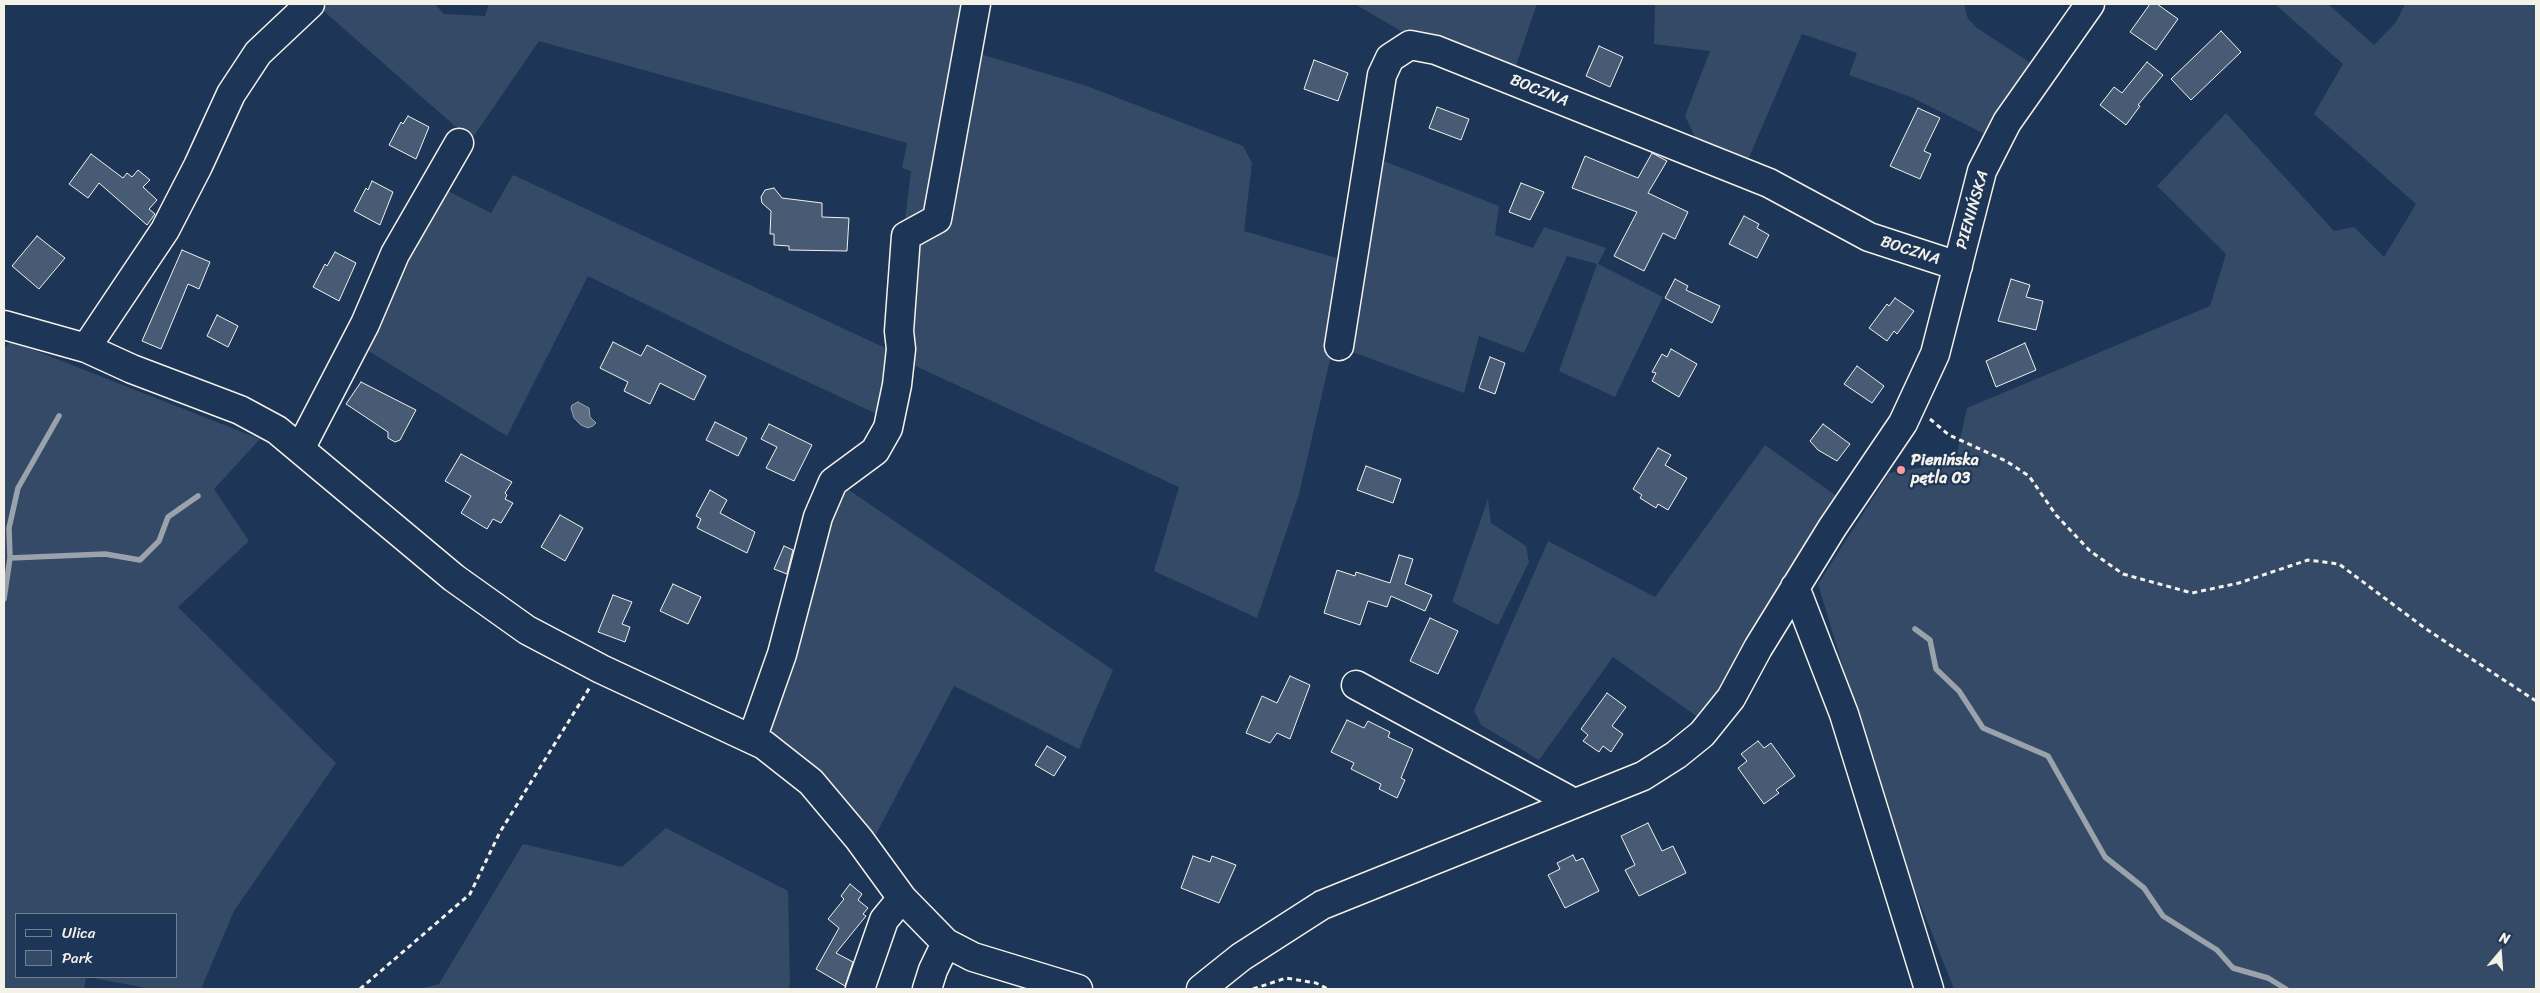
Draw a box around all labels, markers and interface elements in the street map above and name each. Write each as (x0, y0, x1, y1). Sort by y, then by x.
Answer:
street label: BOCZNA (1507, 71, 1571, 111)
street label: PIENIŃSKA (1953, 168, 1993, 252)
street label: BOCZNA (1878, 232, 1942, 270)
place label: Pienińska pętla 03 (1911, 451, 1979, 489)
marker: Pienińska pętla 03 (1895, 464, 1907, 476)
legend (15, 913, 178, 978)
text: Ulica (62, 920, 95, 946)
text: N (2496, 925, 2513, 952)
north arrow (2475, 928, 2525, 978)
text: Park (62, 945, 93, 971)

